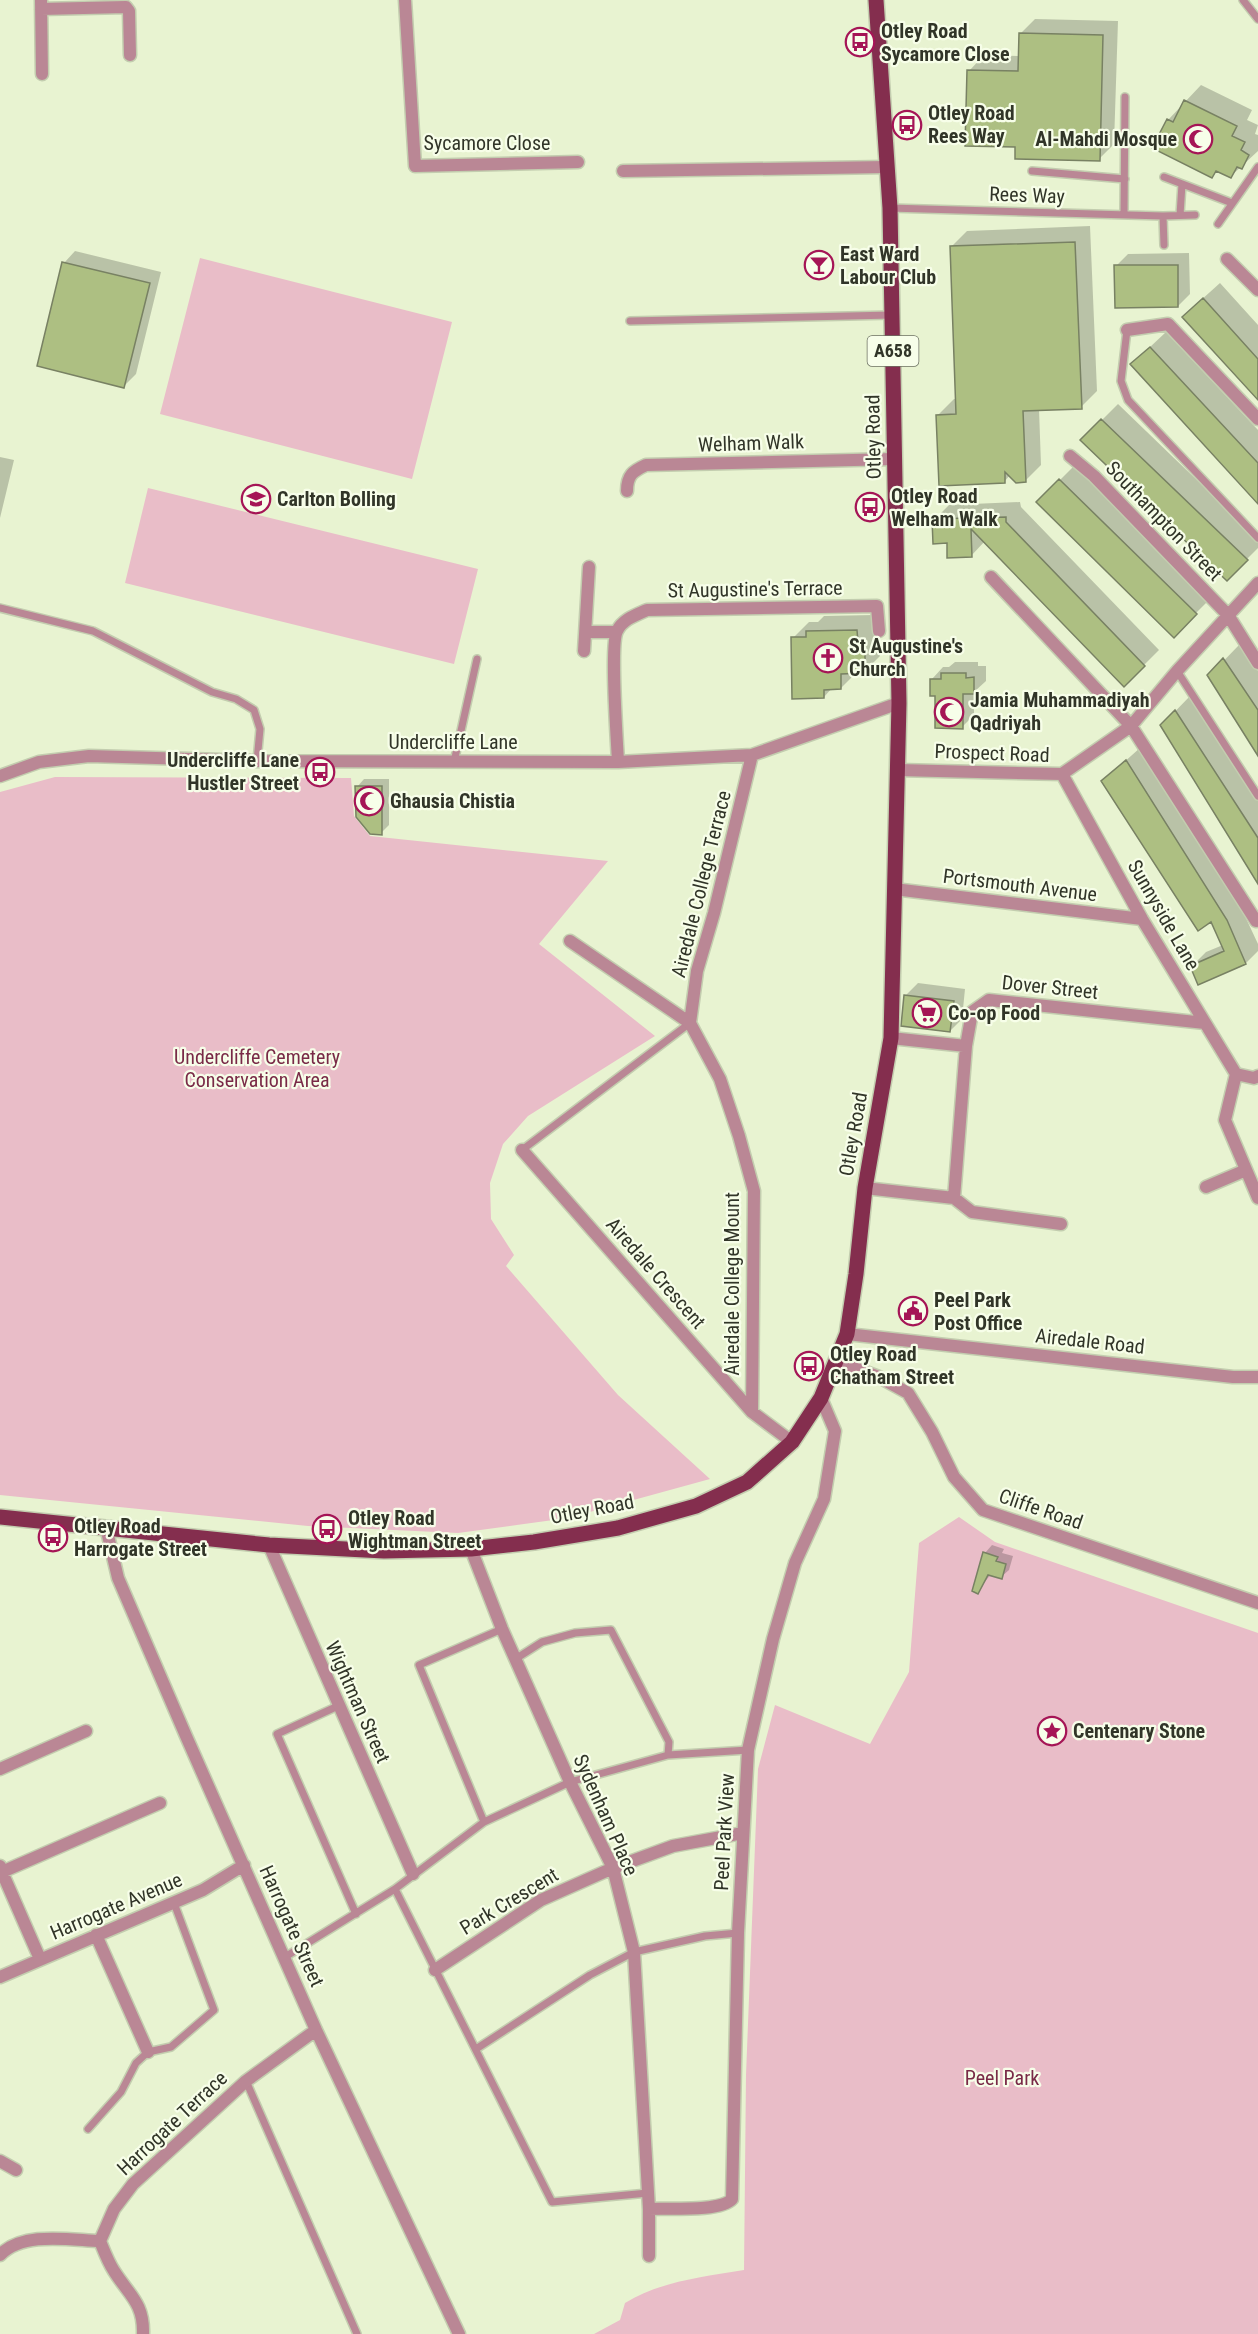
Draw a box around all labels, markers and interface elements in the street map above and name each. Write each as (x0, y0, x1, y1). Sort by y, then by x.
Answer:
place label: Otley Road Sycamore Close (881, 19, 1010, 66)
bus stop icon: Otley Road Sycamore Close (844, 26, 876, 58)
place label: Otley Road Rees Way (928, 101, 1015, 148)
bus stop icon: Otley Road Rees Way (891, 109, 923, 141)
mosque icon: Al‐Mahdi Mosque (1182, 123, 1214, 155)
place label: Al‐Mahdi Mosque (1035, 127, 1177, 151)
street label: Sycamore Close (424, 131, 550, 155)
street label: Rees Way (989, 182, 1065, 208)
place label: East Ward Labour Club (840, 242, 936, 289)
bar icon: East Ward Labour Club (803, 249, 835, 281)
road number: A658 (868, 336, 918, 366)
street label: Otley Road (860, 394, 886, 480)
street label: Welham Walk (698, 429, 804, 457)
street label: Southampton Street (1101, 456, 1227, 586)
school or university icon: Carlton Bolling (240, 483, 272, 515)
place label: Otley Road Welham Walk (891, 484, 998, 531)
place label: Carlton Bolling (277, 487, 396, 511)
bus stop icon: Otley Road Welham Walk (854, 491, 886, 523)
street label: St Augustine's Terrace (667, 575, 843, 603)
place label: St Augustine's Church (849, 634, 963, 681)
church icon: St Augustine's Church (812, 642, 844, 674)
place label: Jamia Muhammadiyah Qadriyah (970, 688, 1149, 735)
mosque icon: Jamia Muhammadiyah Qadriyah (933, 696, 965, 728)
street label: Undercliffe Lane (388, 730, 518, 754)
street label: Prospect Road (934, 739, 1050, 767)
place label: Undercliffe Lane Hustler Street (167, 748, 299, 795)
bus stop icon: Undercliffe Lane Hustler Street (304, 756, 336, 788)
mosque icon: Ghausia Chistia (353, 785, 385, 817)
street label: Airedale College Terrace (666, 788, 736, 980)
place label: Ghausia Chistia (390, 789, 515, 813)
street label: Sunnyside Lane (1123, 856, 1205, 974)
street label: Portsmouth Avenue (942, 864, 1098, 906)
street label: Dover Street (1001, 970, 1099, 1004)
supermarket icon: Co-op Food (911, 997, 943, 1029)
place label: Co-op Food (948, 1001, 1040, 1025)
park label: Undercliffe Cemetery Conservation Area (174, 1045, 340, 1092)
street label: Otley Road (834, 1090, 872, 1178)
street label: Airedale College Mount (720, 1192, 744, 1376)
street label: Airedale Crescent (601, 1213, 711, 1334)
place label: Peel Park Post Office (934, 1288, 1022, 1335)
public building icon: Peel Park Post Office (897, 1295, 929, 1327)
street label: Airedale Road (1034, 1323, 1146, 1359)
place label: Otley Road Chatham Street (830, 1342, 954, 1389)
bus stop icon: Otley Road Chatham Street (793, 1350, 825, 1382)
street label: Cliffe Road (996, 1483, 1086, 1535)
street label: Otley Road (548, 1489, 636, 1529)
place label: Otley Road Wightman Street (348, 1506, 481, 1553)
bus stop icon: Otley Road Wightman Street (311, 1513, 343, 1545)
place label: Otley Road Harrogate Street (74, 1514, 207, 1561)
bus stop icon: Otley Road Harrogate Street (37, 1521, 69, 1553)
street label: Wightman Street (320, 1637, 396, 1767)
place icon: Centenary Stone (1036, 1715, 1068, 1747)
place label: Centenary Stone (1073, 1719, 1205, 1743)
street label: Sydenham Place (569, 1751, 643, 1879)
street label: Peel Park View (709, 1773, 739, 1891)
street label: Harrogate Street (255, 1862, 329, 1990)
street label: Park Crescent (456, 1862, 562, 1940)
street label: Harrogate Avenue (46, 1867, 186, 1945)
street label: Harrogate Terrace (112, 2066, 232, 2180)
park label: Peel Park (965, 2066, 1039, 2090)

